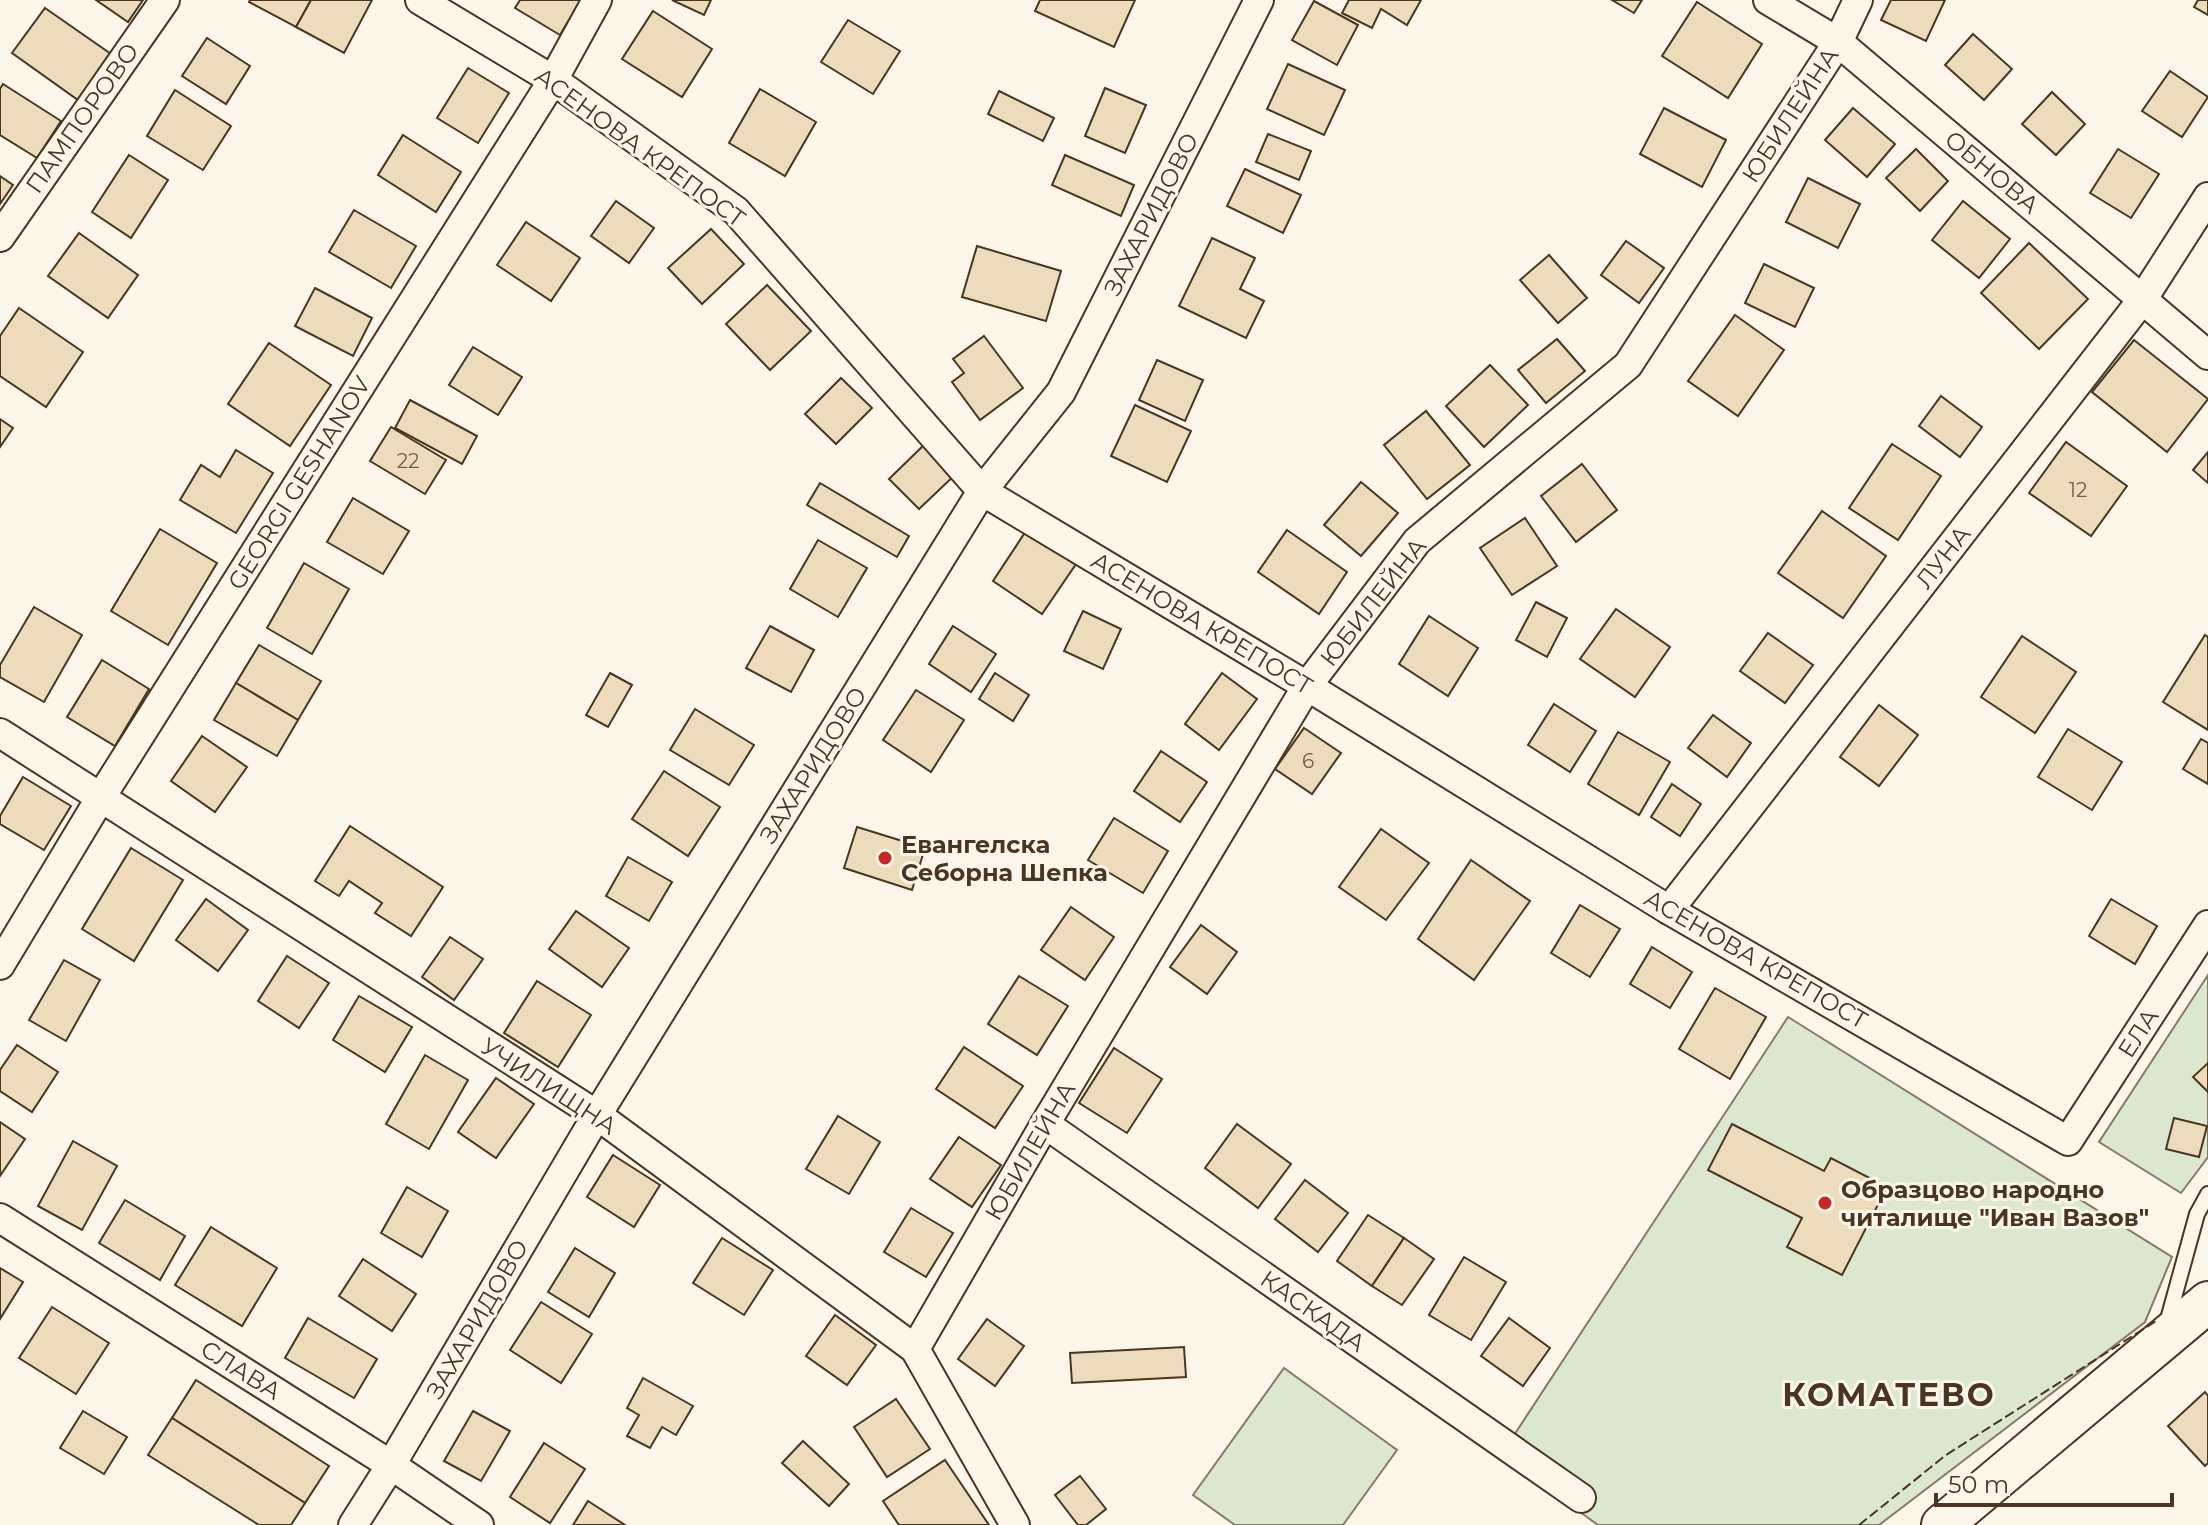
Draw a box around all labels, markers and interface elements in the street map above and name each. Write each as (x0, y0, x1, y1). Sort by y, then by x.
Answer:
street label: ПАМПОРОВО (19, 37, 145, 199)
street label: ЮБИЛЕЙНА (1736, 42, 1844, 188)
street label: АСЕНОВА КРЕПОСТ (529, 61, 751, 233)
street label: ОБНОВА (1939, 124, 2045, 220)
street label: ЗАХАРИДОВО (1098, 128, 1204, 300)
street label: GEORGI GESHANOV (221, 371, 377, 595)
house number: 22 (397, 449, 419, 473)
house number: 12 (2069, 478, 2087, 502)
street label: ЛУНА (1909, 520, 1977, 594)
street label: ЮБИЛЕЙНА (1314, 532, 1432, 672)
street label: АСЕНОВА КРЕПОСТ (1086, 545, 1318, 701)
street label: ЗАХАРИДОВО (753, 682, 873, 848)
house number: 6 (1302, 749, 1314, 773)
place label: Евангелска Себорна Шепка (901, 830, 1108, 887)
marker: Евангелска Себорна Шепка (876, 849, 894, 867)
street label: АСЕНОВА КРЕПОСТ (1639, 883, 1873, 1035)
street label: ЕЛА (2112, 1003, 2165, 1063)
street label: УЧИЛИЩНА (476, 1031, 622, 1141)
street label: ЮБИЛЕЙНА (979, 1076, 1081, 1225)
place label: Образцово народно читалище "Иван Вазов" (1841, 1175, 2149, 1232)
marker: Образцово народно читалище "Иван Вазов" (1816, 1194, 1834, 1212)
street label: ЗАХАРИДОВО (420, 1234, 534, 1404)
street label: КАСКАДА (1255, 1264, 1371, 1358)
street label: СЛАВА (196, 1334, 287, 1406)
district label: КОМАТЕВО (1782, 1375, 1996, 1414)
scale bar (1936, 1457, 2172, 1507)
text: 50 m (1948, 1470, 2009, 1499)

